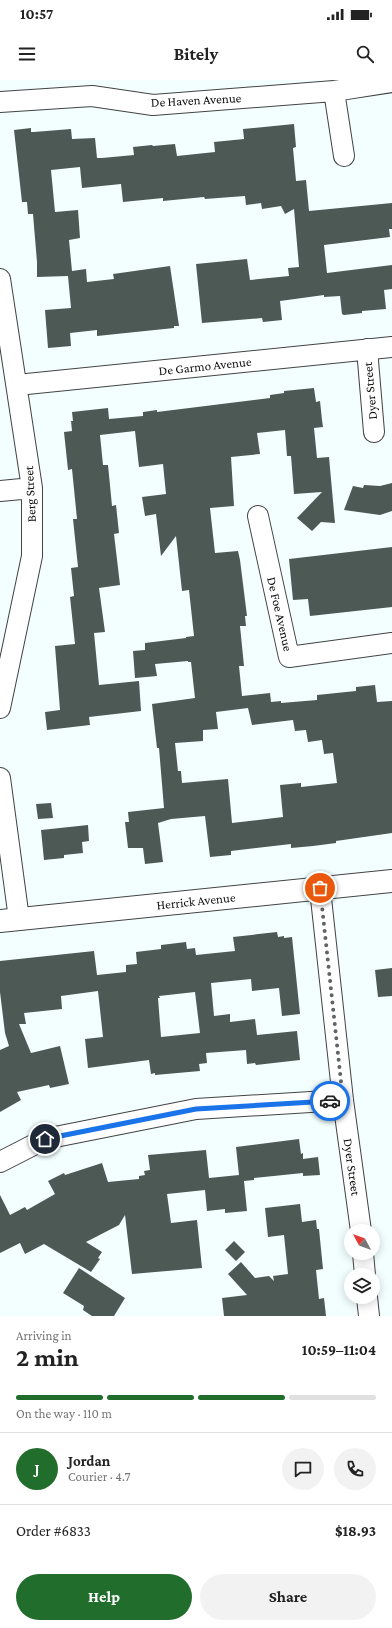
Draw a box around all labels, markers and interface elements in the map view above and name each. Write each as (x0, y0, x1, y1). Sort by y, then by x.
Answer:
text: 10:57 (20, 6, 53, 22)
icon: menu (16, 43, 38, 65)
icon: search (354, 43, 376, 65)
text: Bitely (174, 44, 218, 64)
street label: De Haven Avenue (150, 90, 242, 110)
street label: De Garmo Avenue (158, 354, 252, 378)
street label: Dyer Street (360, 361, 380, 420)
street label: Berg Street (21, 465, 39, 523)
street label: De Foe Avenue (264, 575, 296, 653)
pin (303, 871, 337, 905)
icon: bag (309, 877, 331, 899)
street label: Herrick Avenue (156, 889, 236, 913)
courier (310, 1081, 350, 1121)
icon: car (319, 1090, 341, 1112)
pin (28, 1122, 62, 1156)
icon: home (34, 1128, 56, 1150)
street label: Dyer Street (341, 1137, 364, 1197)
north arrow (344, 1224, 380, 1260)
map controls (344, 1224, 380, 1304)
button: layers (344, 1268, 380, 1304)
text: Arriving in (16, 1328, 72, 1343)
text: 10:59–11:04 (302, 1342, 376, 1358)
text: 2 min (16, 1343, 79, 1372)
text: On the way · 110 m (16, 1406, 112, 1421)
button: chat (282, 1448, 324, 1490)
button: phone (334, 1448, 376, 1490)
text: Jordan (68, 1453, 110, 1469)
text: J (34, 1461, 40, 1477)
text: Courier · 4.7 (68, 1469, 131, 1484)
text: Order #6833 (16, 1523, 91, 1539)
text: $18.93 (335, 1523, 376, 1539)
button: Help (16, 1574, 192, 1620)
button: Share (200, 1574, 376, 1620)

